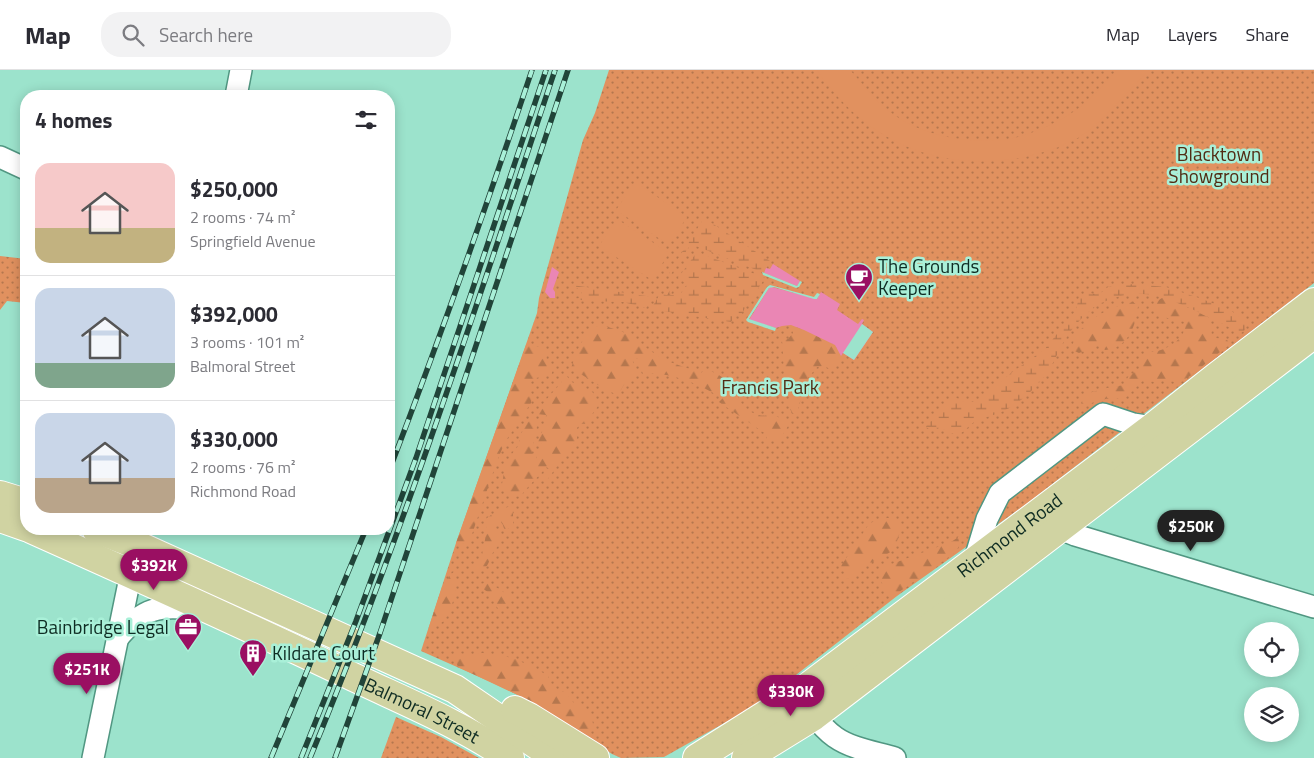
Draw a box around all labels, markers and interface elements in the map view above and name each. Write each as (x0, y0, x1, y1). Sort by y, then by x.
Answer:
search box (101, 12, 451, 57)
text: Map (25, 17, 71, 53)
text: Search here (159, 20, 253, 49)
icon: search (119, 21, 147, 49)
text: Map (1106, 21, 1140, 48)
text: Layers (1168, 21, 1217, 48)
text: Share (1245, 21, 1289, 48)
text: 4 homes (35, 104, 112, 136)
icon: filters (352, 106, 380, 134)
park label: Blacktown Showground (1168, 139, 1270, 190)
text: $250,000 (190, 173, 278, 205)
icon: home (75, 183, 135, 243)
text: 2 rooms · 74 m² (190, 205, 295, 229)
text: Springfield Avenue (190, 229, 316, 253)
place label: The Grounds Keeper (878, 251, 979, 302)
cafe icon: The Grounds Keeper (844, 262, 874, 301)
text: $392,000 (190, 298, 278, 330)
icon: home (75, 308, 135, 368)
text: 3 rooms · 101 m² (190, 330, 304, 354)
text: Balmoral Street (190, 354, 295, 378)
park label: Francis Park (721, 372, 819, 401)
text: $330,000 (190, 423, 278, 455)
icon: home (75, 433, 135, 493)
text: 2 rooms · 76 m² (190, 455, 295, 479)
text: Richmond Road (190, 479, 296, 503)
street label: Richmond Road (950, 485, 1068, 584)
pin: $250K (1156, 510, 1226, 552)
text: $250K (1168, 514, 1214, 538)
pin: $392K (119, 548, 189, 591)
text: $392K (131, 553, 177, 577)
place label: Bainbridge Legal (37, 612, 169, 641)
office icon: Bainbridge Legal (173, 612, 203, 651)
map controls (1244, 622, 1299, 742)
button: locate (1244, 622, 1299, 677)
building icon: Kildare Court (238, 638, 268, 677)
place label: Kildare Court (272, 638, 375, 667)
pin: $251K (52, 652, 122, 695)
text: $251K (64, 657, 110, 681)
street label: Balmoral Street (360, 669, 486, 750)
pin: $330K (756, 674, 826, 717)
text: $330K (768, 679, 814, 703)
button: layers (1244, 687, 1299, 742)

